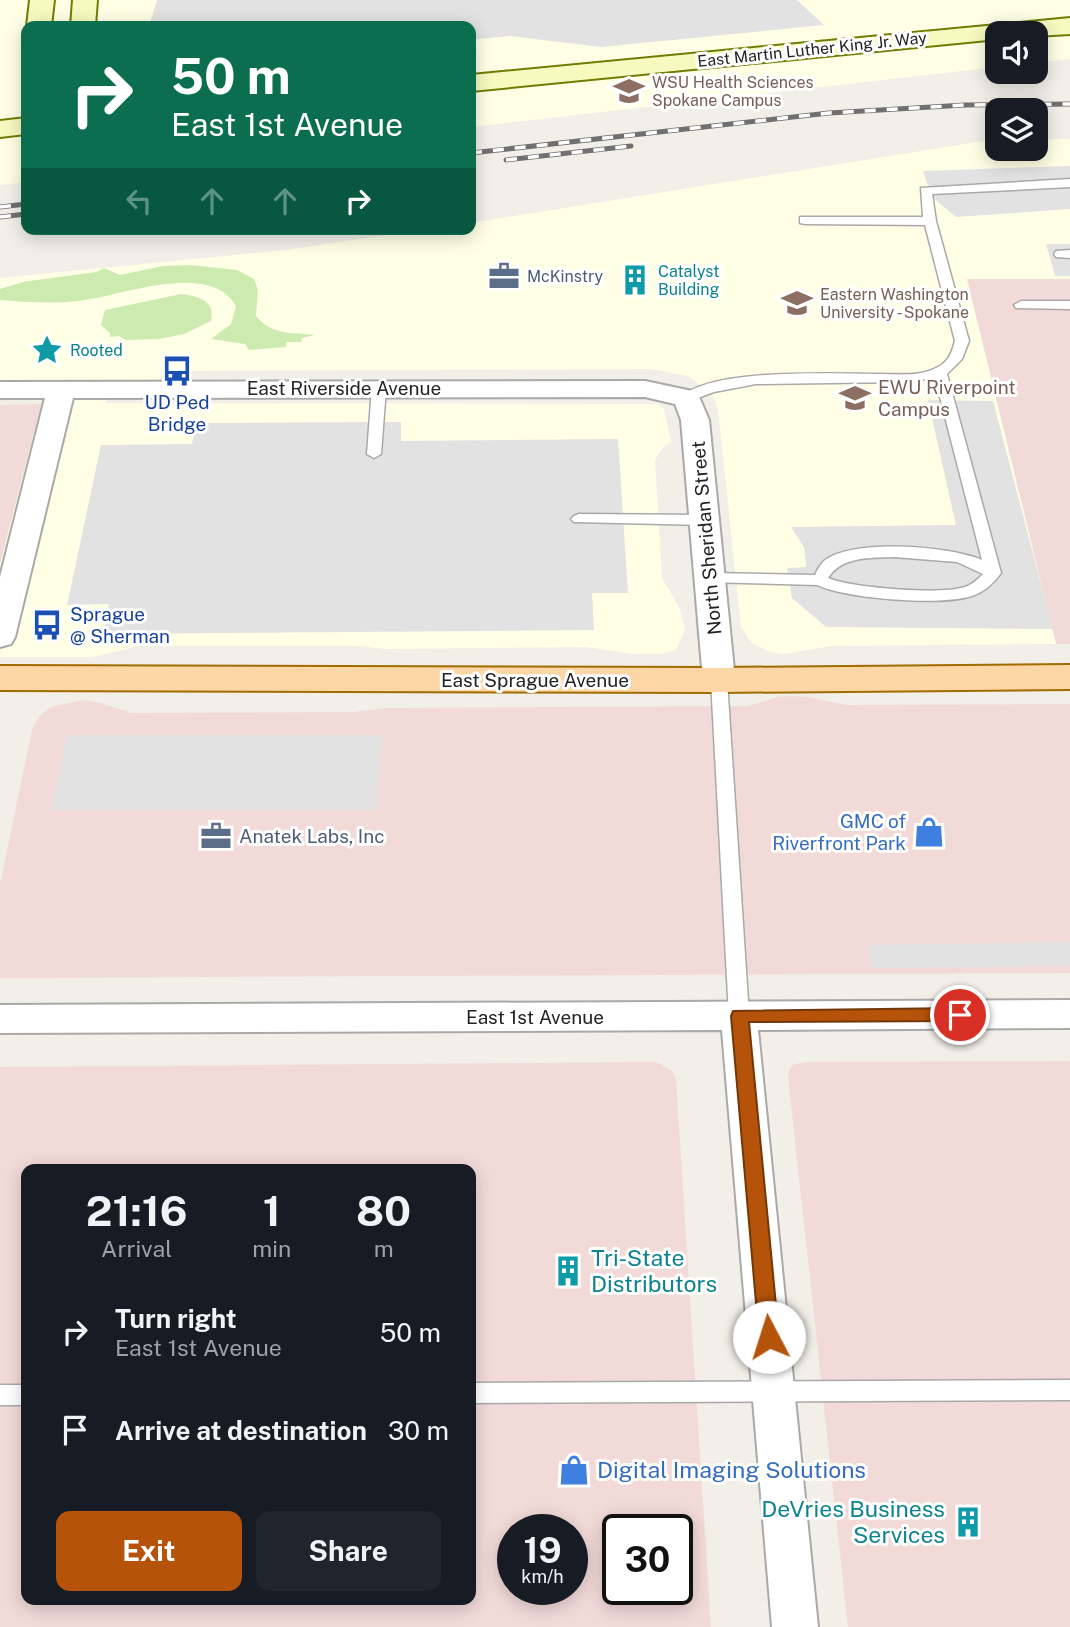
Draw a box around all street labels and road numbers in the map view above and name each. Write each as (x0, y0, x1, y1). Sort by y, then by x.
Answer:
street label: East Martin Luther King Jr. Way (697, 28, 928, 71)
street label: East Riverside Avenue (247, 377, 441, 399)
street label: North Sheridan Street (687, 440, 725, 636)
street label: East Sprague Avenue (441, 669, 629, 691)
street label: East 1st Avenue (466, 1006, 604, 1028)

